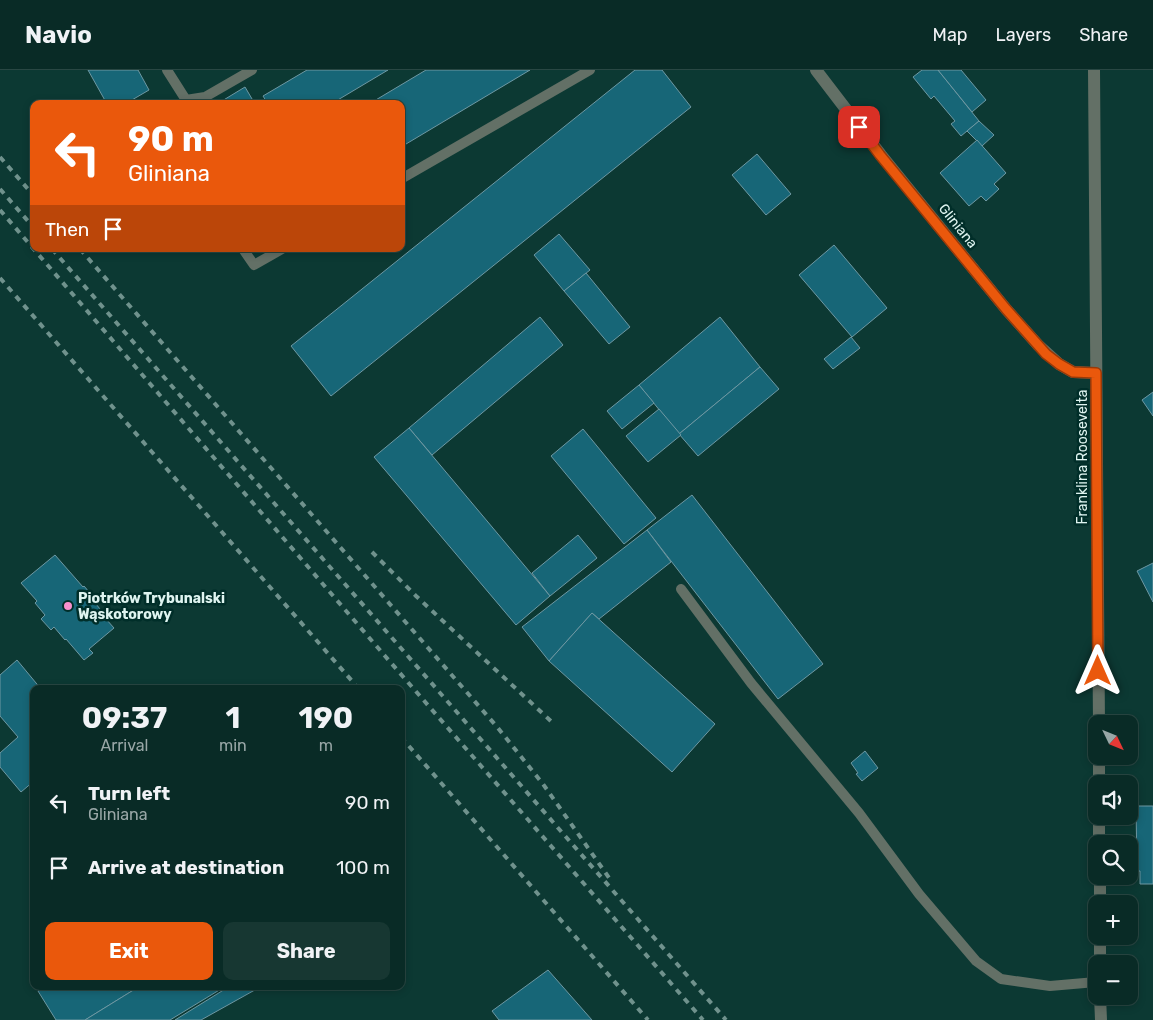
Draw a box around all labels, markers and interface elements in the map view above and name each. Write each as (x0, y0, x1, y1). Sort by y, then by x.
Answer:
text: Navio (25, 21, 92, 49)
text: Map (933, 24, 968, 46)
text: Layers (996, 24, 1051, 46)
text: Share (1079, 24, 1128, 46)
pin (838, 106, 880, 148)
icon: arrive (845, 113, 873, 141)
text: 90 m (128, 118, 214, 160)
icon: left (45, 120, 110, 185)
text: Gliniana (128, 160, 210, 187)
street label: Gliniana (935, 200, 981, 252)
icon: arrive (99, 215, 127, 243)
text: Then (45, 218, 89, 241)
street label: Franklina Roosevelta (1074, 390, 1091, 524)
place label: Piotrków Trybunalski Wąskotorowy (78, 590, 225, 623)
marker: Piotrków Trybunalski Wąskotorowy (62, 600, 74, 612)
position arrow (1071, 644, 1123, 696)
text: 09:37 (82, 700, 167, 736)
text: 1 (225, 700, 240, 736)
text: 190 (299, 700, 353, 736)
north arrow (1088, 715, 1138, 765)
map controls (1088, 715, 1138, 1005)
text: Arrival (100, 736, 149, 755)
text: min (219, 736, 247, 755)
text: m (319, 736, 333, 755)
button: sound (1088, 775, 1138, 825)
text: Turn left (88, 782, 170, 805)
icon: left (45, 789, 73, 817)
text: 90 m (345, 791, 390, 814)
text: Gliniana (88, 805, 148, 824)
button: search (1088, 835, 1138, 885)
icon: arrive (45, 854, 73, 882)
text: Arrive at destination (88, 856, 284, 879)
text: 100 m (336, 856, 390, 879)
button: + (1088, 895, 1138, 945)
button: Exit (45, 922, 213, 980)
button: Share (223, 922, 390, 980)
button: − (1088, 955, 1138, 1005)

